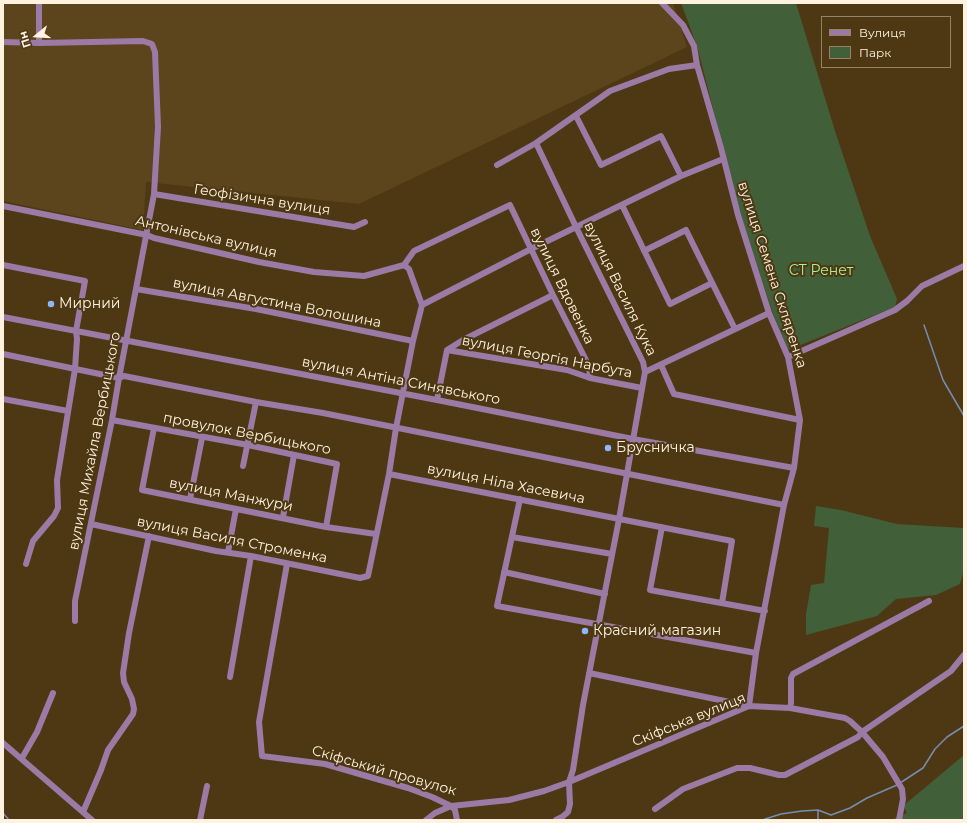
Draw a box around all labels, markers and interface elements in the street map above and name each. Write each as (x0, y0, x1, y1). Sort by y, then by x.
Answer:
north arrow (16, 16, 56, 56)
legend (821, 16, 951, 68)
text: Вулиця (859, 25, 906, 40)
text: Пн (15, 30, 34, 50)
text: Парк (859, 45, 891, 60)
street label: вулиця Семена Скляренка (734, 180, 810, 370)
street label: Геофізична вулиця (193, 181, 331, 219)
street label: Антонівська вулиця (133, 213, 279, 261)
street label: вулиця Василя Кука (580, 219, 660, 359)
street label: вулиця Вдовенка (527, 225, 597, 347)
park label: СТ Ренет (789, 263, 853, 279)
street label: вулиця Августина Волошина (171, 275, 383, 331)
place label: Мирний (59, 296, 120, 312)
marker: Мирний (46, 299, 56, 309)
street label: вулиця Михайла Вербицького (66, 330, 124, 552)
street label: вулиця Георгія Нарбута (460, 332, 634, 382)
street label: вулиця Антіна Синявського (300, 354, 502, 408)
street label: провулок Вербицького (162, 409, 332, 459)
place label: Брусничка (616, 440, 695, 456)
marker: Брусничка (603, 443, 613, 453)
street label: вулиця Ніла Хасевича (426, 460, 586, 508)
street label: вулиця Манжури (168, 475, 294, 515)
street label: вулиця Василя Строменка (135, 513, 329, 567)
place label: Красний магазин (593, 623, 721, 639)
marker: Красний магазин (580, 626, 590, 636)
street label: Скіфська вулиця (630, 690, 748, 750)
street label: Скіфський провулок (310, 742, 458, 800)

